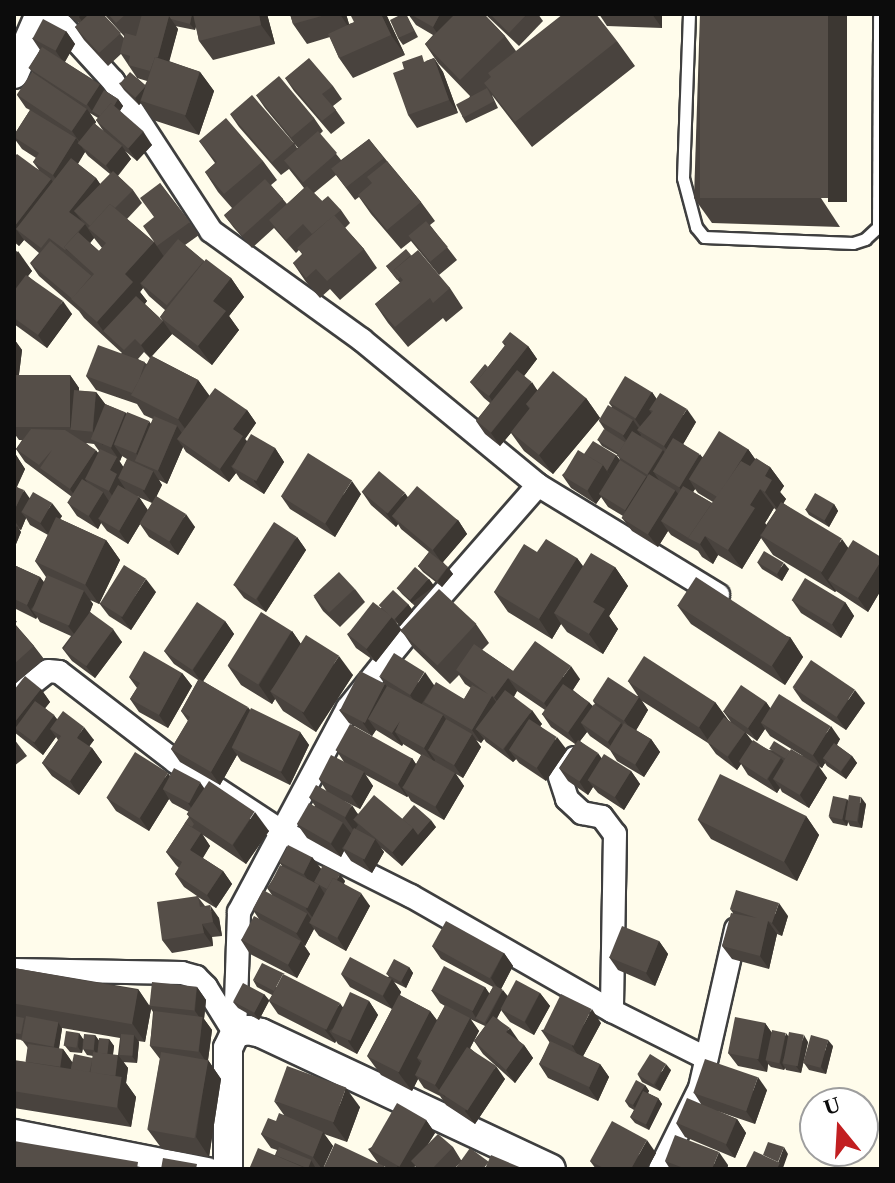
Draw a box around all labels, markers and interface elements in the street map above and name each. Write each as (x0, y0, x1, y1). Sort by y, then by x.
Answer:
north arrow (799, 1087, 879, 1167)
text: U (821, 1091, 843, 1120)

